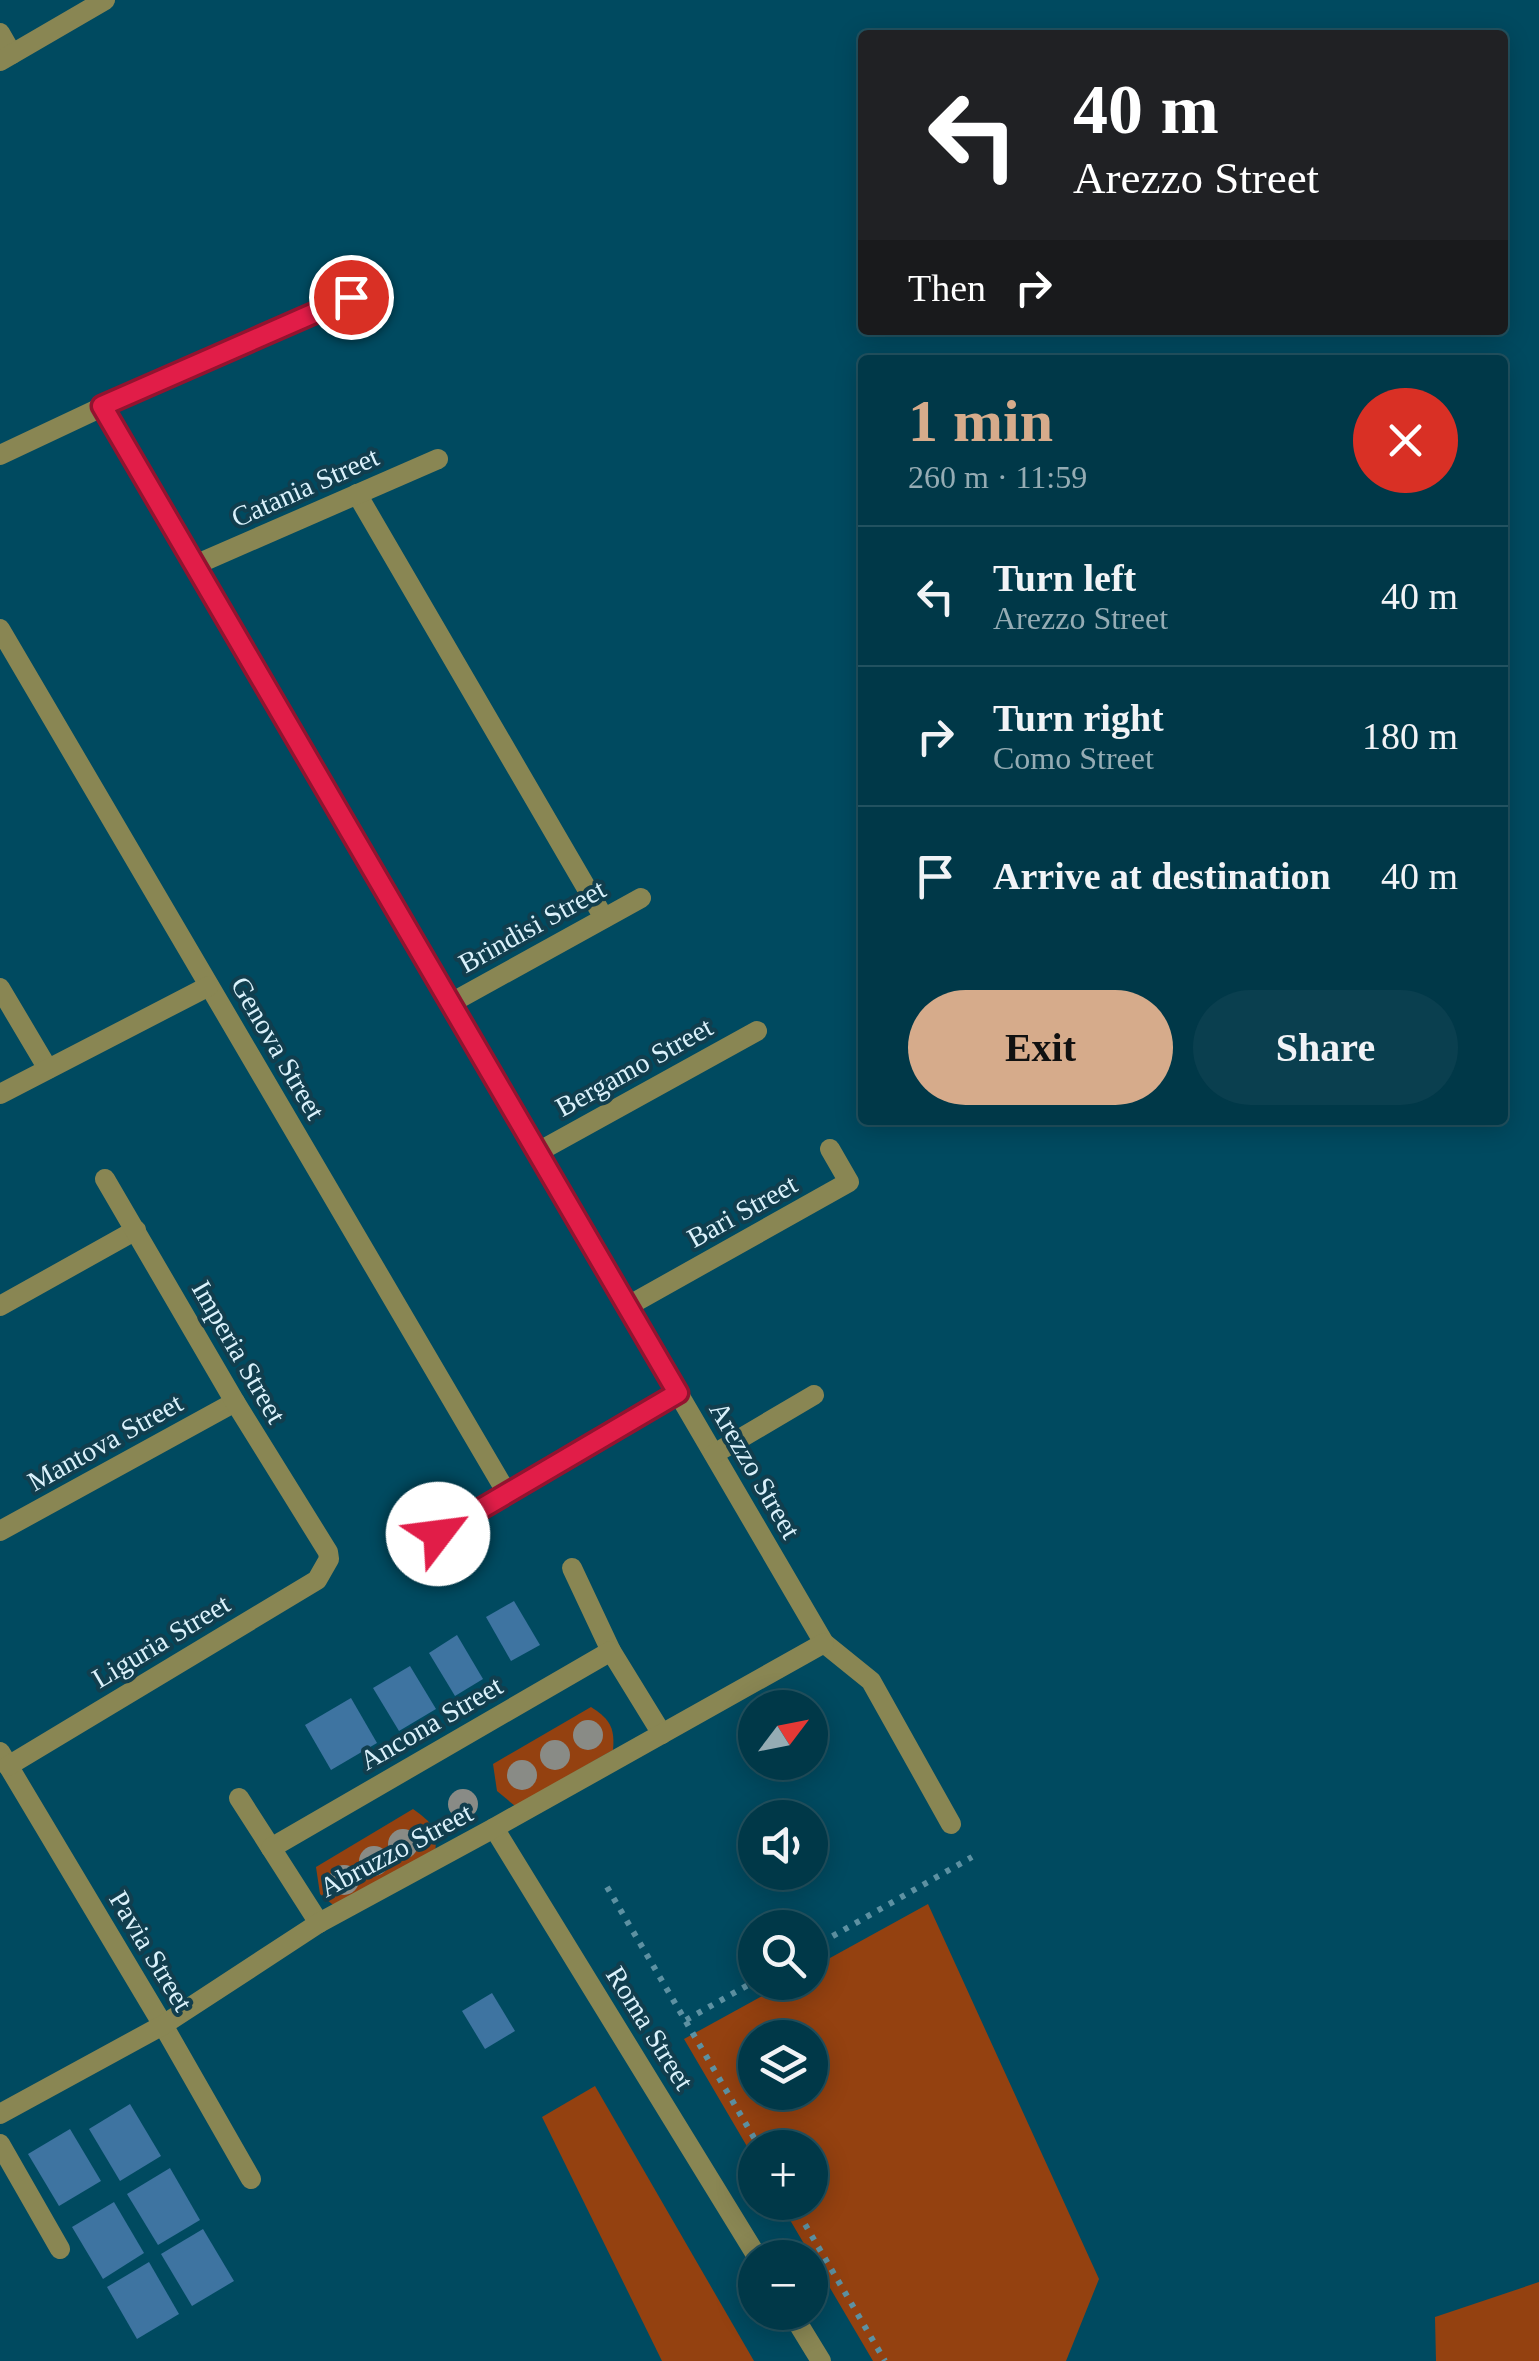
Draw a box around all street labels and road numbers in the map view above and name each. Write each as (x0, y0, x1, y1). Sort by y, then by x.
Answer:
street label: Catania Street (227, 441, 384, 533)
street label: Brindisi Street (453, 873, 611, 979)
street label: Genova Street (225, 971, 331, 1125)
street label: Bergamo Street (550, 1011, 718, 1123)
street label: Bari Street (682, 1168, 802, 1254)
street label: Imperia Street (186, 1275, 292, 1429)
street label: Mantova Street (22, 1387, 188, 1497)
street label: Arezzo Street (703, 1396, 807, 1544)
street label: Liguria Street (87, 1588, 235, 1694)
street label: Ancona Street (354, 1670, 508, 1776)
street label: Abruzzo Street (314, 1797, 478, 1903)
street label: Pavia Street (103, 1885, 199, 2017)
street label: Roma Street (600, 1961, 700, 2095)

